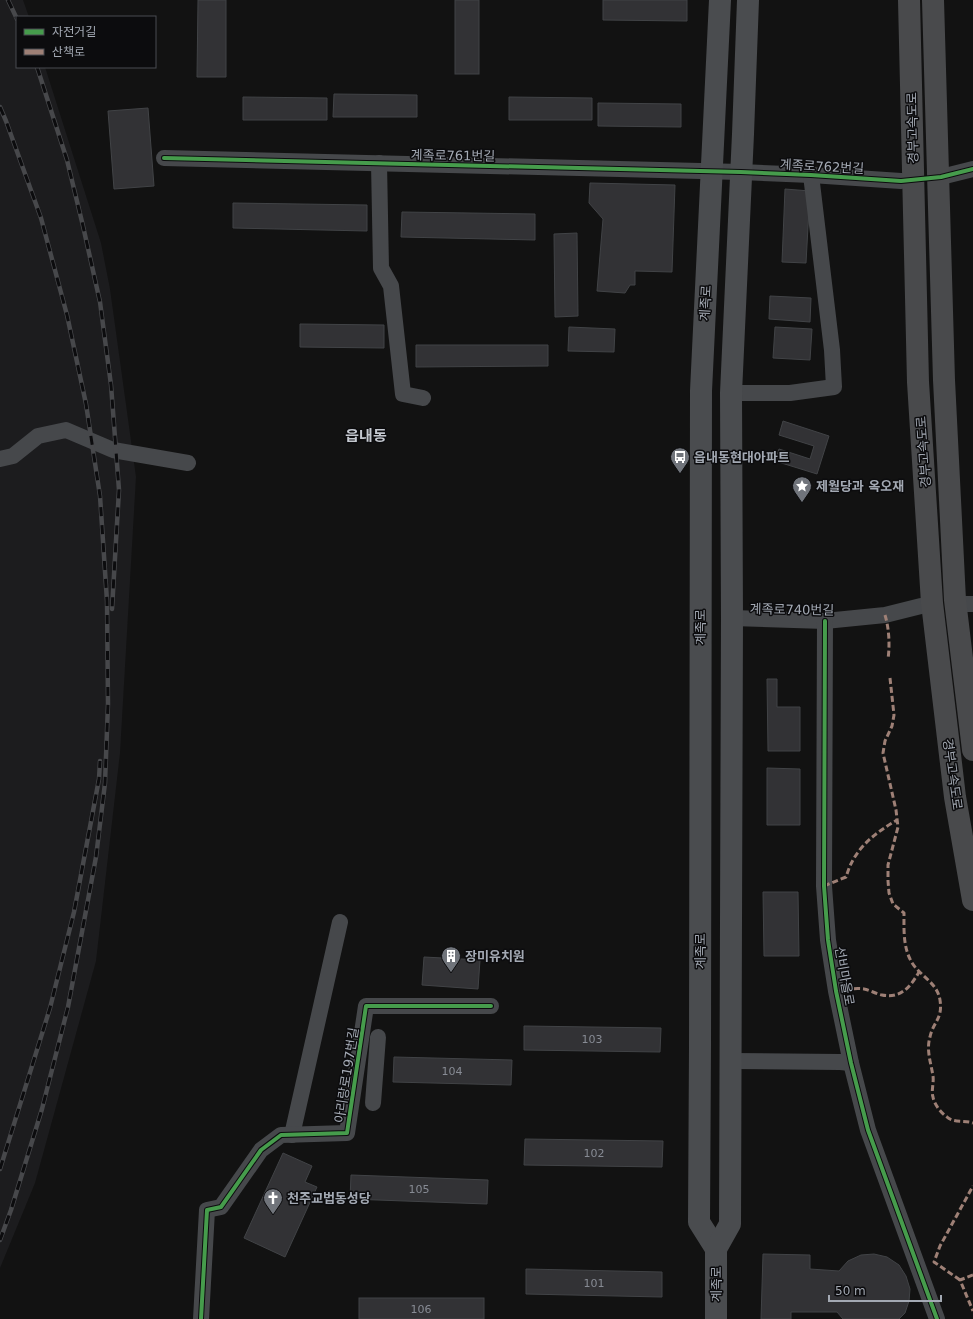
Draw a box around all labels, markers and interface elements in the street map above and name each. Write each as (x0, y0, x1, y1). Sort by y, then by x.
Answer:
legend (16, 16, 156, 68)
text: 자전거길 (52, 25, 96, 39)
text: 산책로 (52, 45, 85, 59)
street label: 경부고속도로 (904, 92, 921, 164)
street label: 계족로761번길 (411, 147, 495, 164)
street label: 계족로762번길 (779, 157, 865, 176)
street label: 계족로 (697, 285, 714, 321)
street label: 경부고속도로 (914, 416, 933, 488)
district label: 읍내동 (345, 427, 387, 445)
bus stop icon: 읍내동현대아파트 (669, 446, 691, 474)
place label: 읍내동현대아파트 (694, 450, 790, 465)
place icon: 제월당과 옥오재 (791, 475, 813, 503)
place label: 제월당과 옥오재 (816, 479, 904, 494)
street label: 계족로740번길 (750, 601, 834, 618)
street label: 계족로 (693, 609, 708, 645)
street label: 경부고속도로 (940, 737, 965, 811)
street label: 계족로 (693, 933, 708, 969)
building icon: 장미유치원 (440, 945, 462, 973)
street label: 선비마을로 (832, 945, 857, 1007)
place label: 장미유치원 (465, 949, 525, 964)
street label: 아리랑로197번길 (332, 1026, 361, 1124)
house number: 103 (582, 1033, 603, 1046)
house number: 104 (442, 1065, 463, 1078)
house number: 102 (584, 1147, 605, 1160)
house number: 105 (409, 1183, 430, 1196)
church icon: 천주교법동성당 (262, 1187, 284, 1215)
place label: 천주교법동성당 (287, 1191, 371, 1206)
street label: 계족로 (709, 1266, 724, 1302)
house number: 101 (584, 1277, 605, 1290)
scale bar (829, 1277, 941, 1303)
text: 50 m (835, 1284, 866, 1298)
house number: 106 (411, 1303, 432, 1316)

